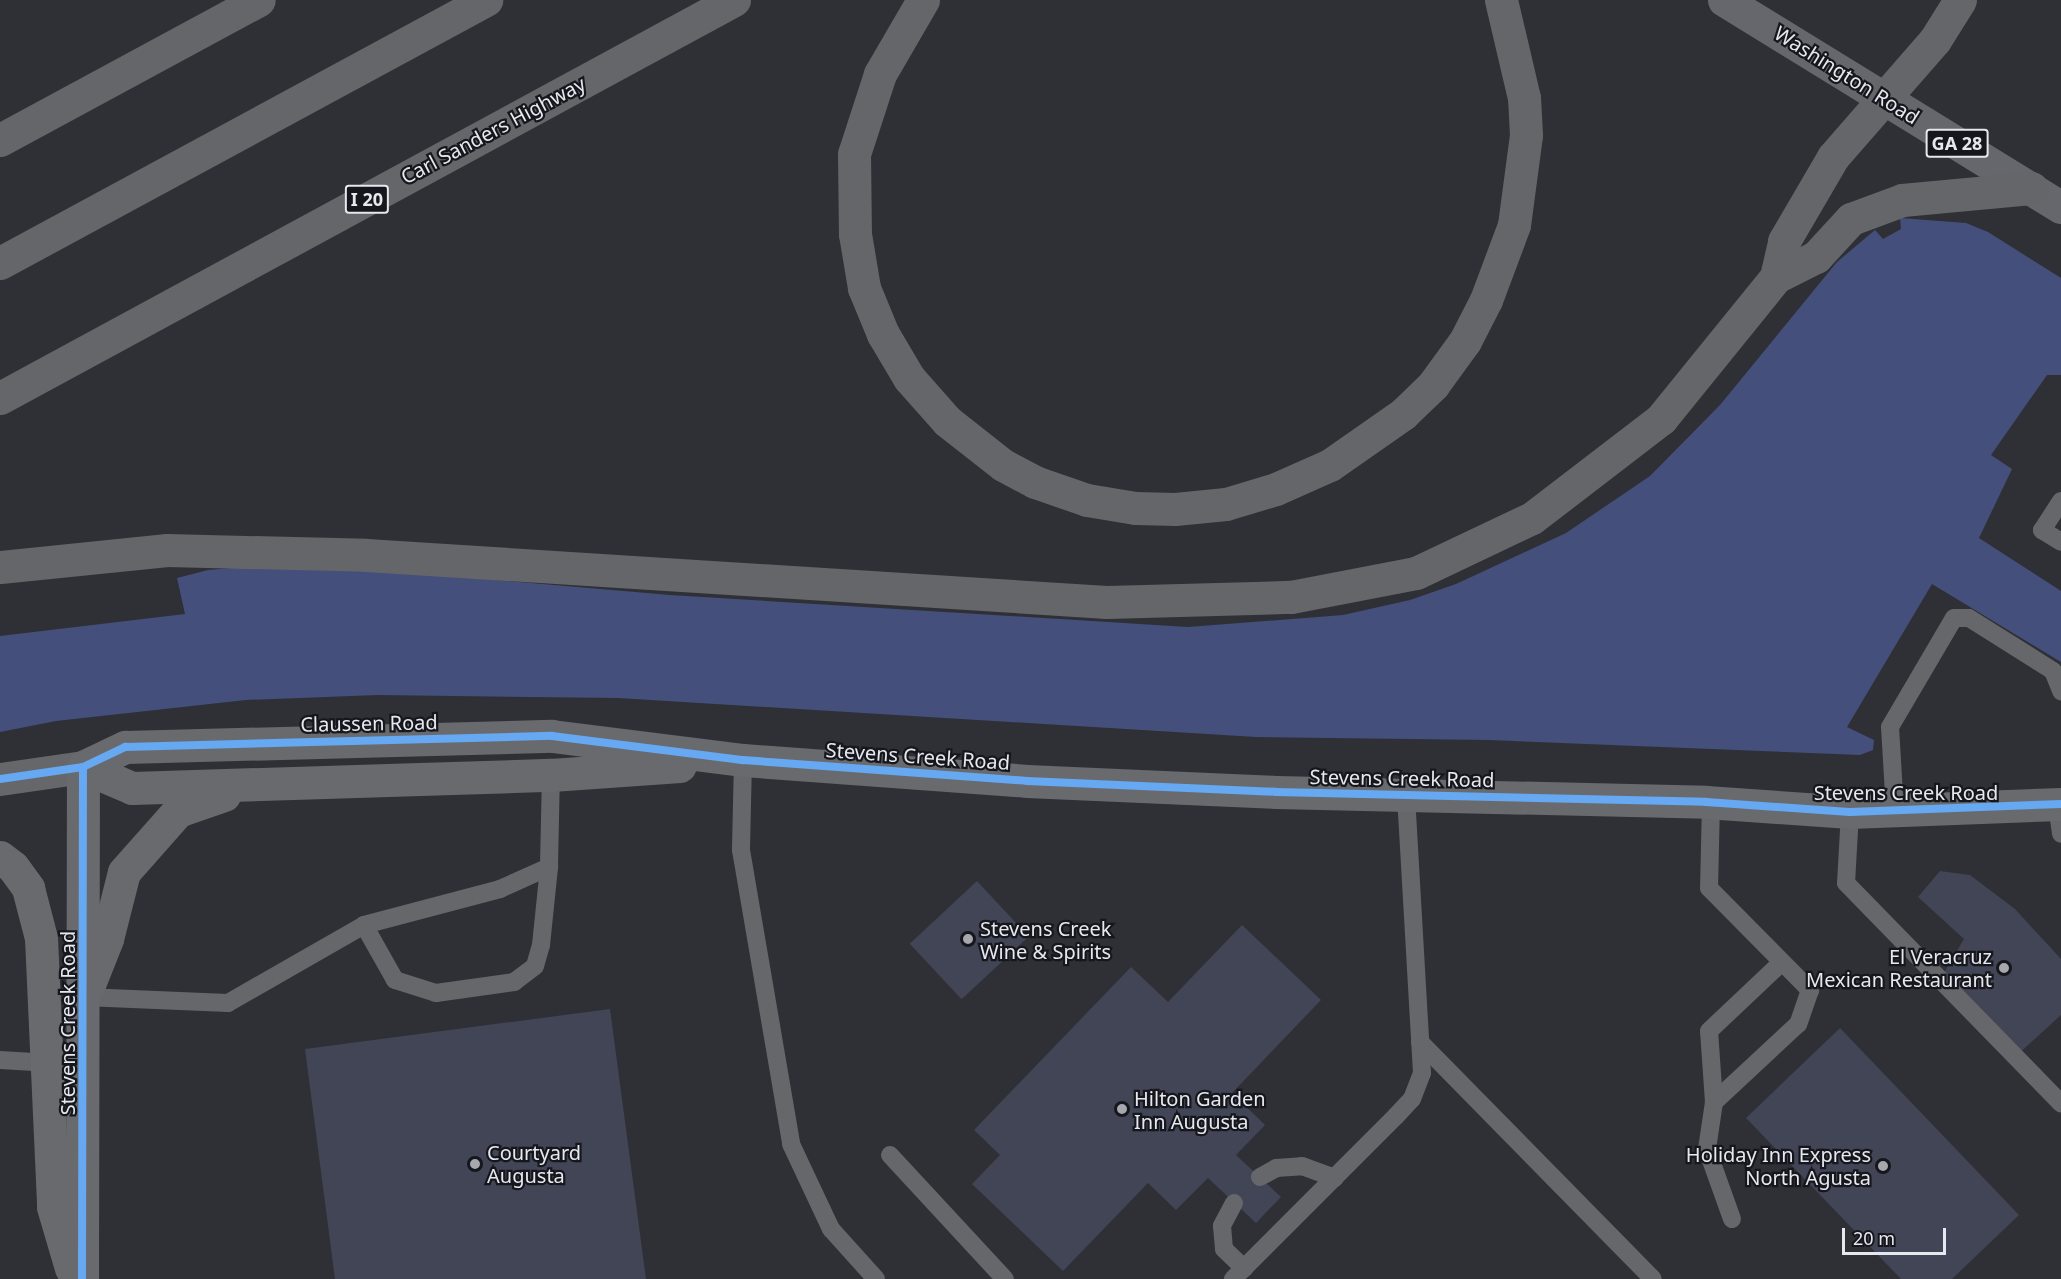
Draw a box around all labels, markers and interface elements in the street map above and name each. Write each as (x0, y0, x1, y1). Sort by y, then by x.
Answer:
street label: Washington Road (1770, 21, 1924, 129)
street label: Carl Sanders Highway (397, 71, 589, 189)
road number: GA 28 (1926, 128, 1988, 158)
road number: I 20 (344, 184, 389, 214)
street label: Claussen Road (300, 710, 438, 736)
street label: Stevens Creek Road (825, 738, 1011, 774)
street label: Stevens Creek Road (1309, 764, 1495, 792)
street label: Stevens Creek Road (1814, 780, 1998, 804)
place label: Stevens Creek Wine & Spirits (980, 916, 1111, 963)
street label: Stevens Creek Road (55, 931, 79, 1115)
marker: Stevens Creek Wine & Spirits (961, 932, 975, 946)
place label: El Veracruz Mexican Restaurant (1806, 945, 1992, 992)
marker: El Veracruz Mexican Restaurant (1997, 961, 2011, 975)
place label: Hilton Garden Inn Augusta (1134, 1086, 1266, 1133)
marker: Hilton Garden Inn Augusta (1115, 1102, 1129, 1116)
place label: Courtyard Augusta (487, 1140, 581, 1187)
place label: Holiday Inn Express North Agusta (1686, 1142, 1871, 1189)
marker: Courtyard Augusta (468, 1157, 482, 1171)
marker: Holiday Inn Express North Agusta (1876, 1159, 1890, 1173)
scale bar (1845, 1216, 1948, 1254)
text: 20 m (1853, 1226, 1895, 1250)

